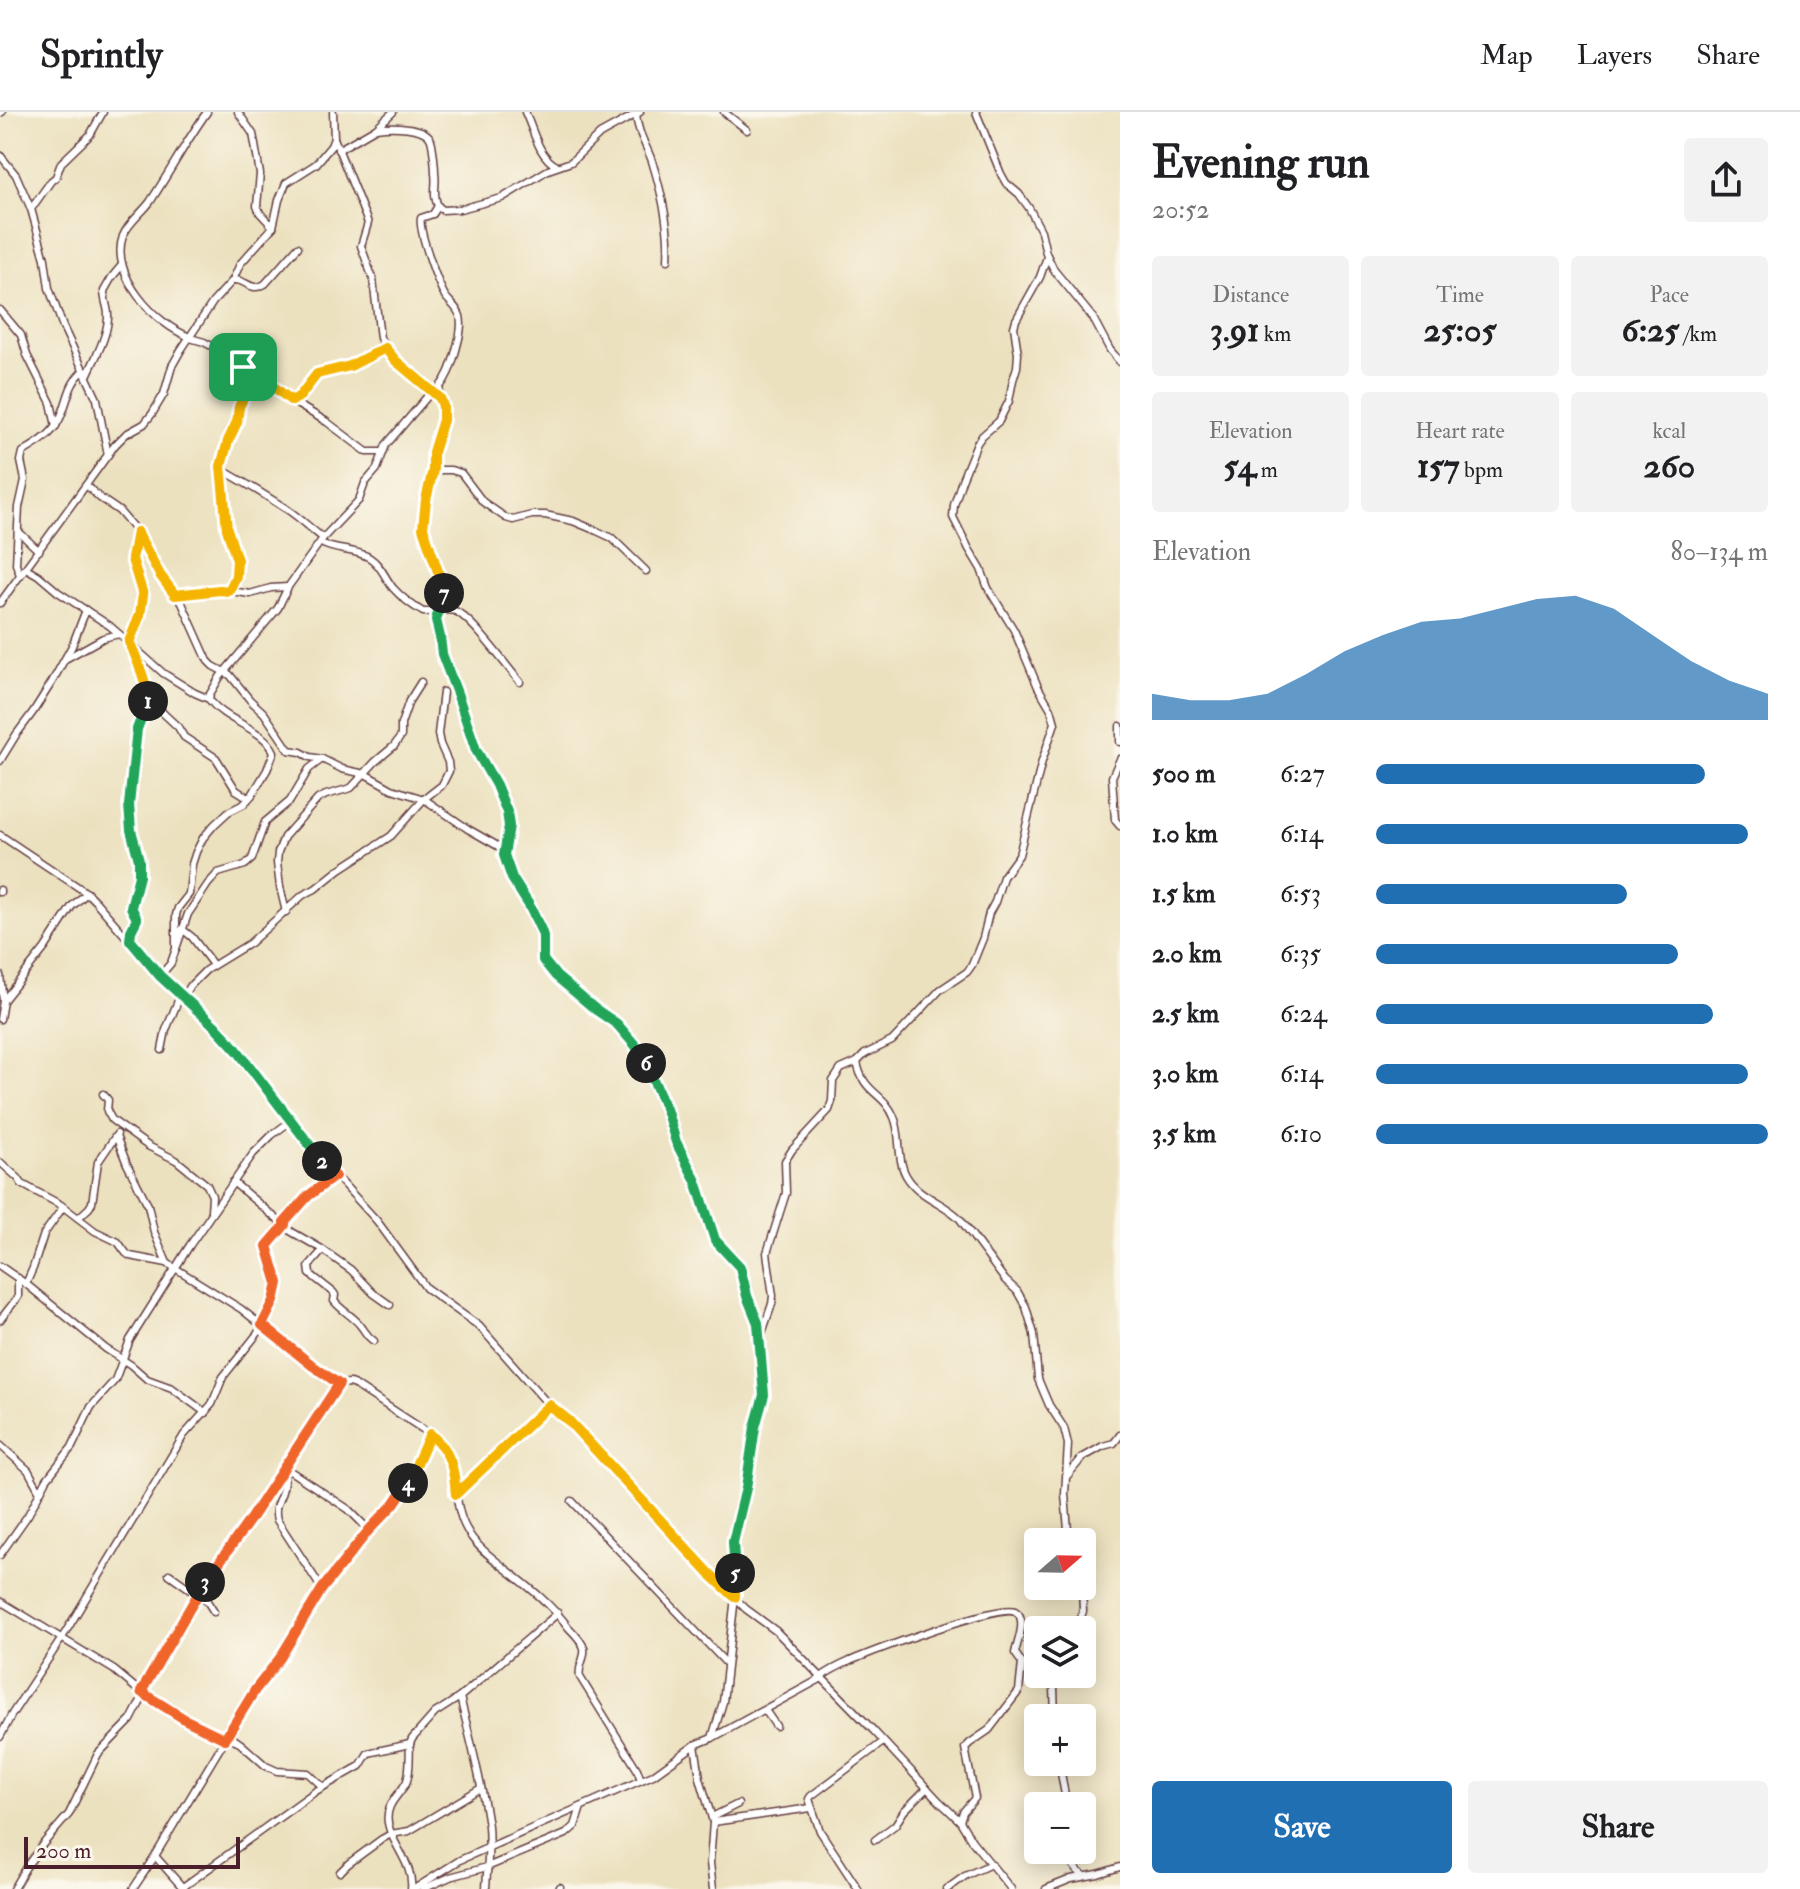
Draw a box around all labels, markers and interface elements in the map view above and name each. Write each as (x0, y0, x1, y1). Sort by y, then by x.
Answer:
text: Sprintly (40, 31, 162, 79)
text: Map (1480, 38, 1533, 73)
text: Layers (1577, 38, 1652, 73)
text: Share (1696, 38, 1760, 73)
text: Evening run (1152, 136, 1370, 191)
button: share (1684, 138, 1768, 222)
text: 20:52 (1152, 194, 1209, 226)
text: Distance (1212, 281, 1289, 309)
text: Time (1436, 281, 1484, 309)
text: Pace (1650, 281, 1689, 309)
text: 3.91 (1210, 309, 1259, 352)
text: 25:05 (1424, 309, 1496, 352)
text: 6:25 (1622, 309, 1679, 352)
text: km (1259, 320, 1291, 348)
text: /km (1679, 320, 1717, 348)
pin (209, 333, 277, 401)
icon: arrive (221, 345, 265, 389)
text: Elevation (1209, 417, 1293, 445)
text: Heart rate (1415, 417, 1505, 445)
text: kcal (1652, 417, 1686, 445)
text: 54 (1224, 445, 1256, 488)
text: 157 (1417, 445, 1459, 488)
text: 260 (1643, 445, 1695, 488)
text: m (1256, 456, 1278, 484)
text: bpm (1459, 456, 1503, 484)
text: Elevation (1152, 536, 1251, 568)
text: 80–134 m (1670, 536, 1768, 568)
pin: 7 (424, 573, 464, 613)
text: 7 (439, 579, 449, 607)
pin: 1 (128, 681, 168, 721)
text: 1 (144, 687, 152, 715)
text: 500 m (1152, 758, 1216, 790)
text: 6:27 (1280, 758, 1325, 790)
text: 1.0 km (1152, 818, 1218, 850)
text: 6:14 (1280, 818, 1323, 850)
text: 1.5 km (1152, 878, 1215, 910)
text: 6:53 (1280, 878, 1321, 910)
text: 2.0 km (1152, 938, 1222, 970)
text: 6:35 (1280, 938, 1321, 970)
text: 2.5 km (1152, 998, 1219, 1030)
text: 6:24 (1280, 998, 1327, 1030)
pin: 6 (626, 1043, 666, 1083)
text: 6 (640, 1049, 652, 1077)
text: 3.0 km (1152, 1058, 1218, 1090)
text: 6:14 (1280, 1058, 1323, 1090)
text: 3.5 km (1152, 1118, 1216, 1150)
text: 6:10 (1280, 1118, 1322, 1150)
pin: 2 (302, 1141, 342, 1181)
text: 2 (316, 1147, 328, 1175)
pin: 4 (388, 1463, 428, 1503)
text: 4 (402, 1469, 414, 1497)
north arrow (1024, 1528, 1096, 1600)
map controls (1024, 1528, 1096, 1864)
pin: 5 (715, 1553, 755, 1593)
text: 5 (730, 1559, 740, 1587)
pin: 3 (185, 1562, 225, 1602)
text: 3 (201, 1568, 209, 1596)
button: layers (1024, 1616, 1096, 1688)
button: + (1024, 1704, 1096, 1776)
button: Save (1152, 1781, 1452, 1873)
button: Share (1468, 1781, 1768, 1873)
button: − (1024, 1792, 1096, 1864)
scale bar (24, 1833, 240, 1869)
text: 200 m (36, 1837, 91, 1865)

